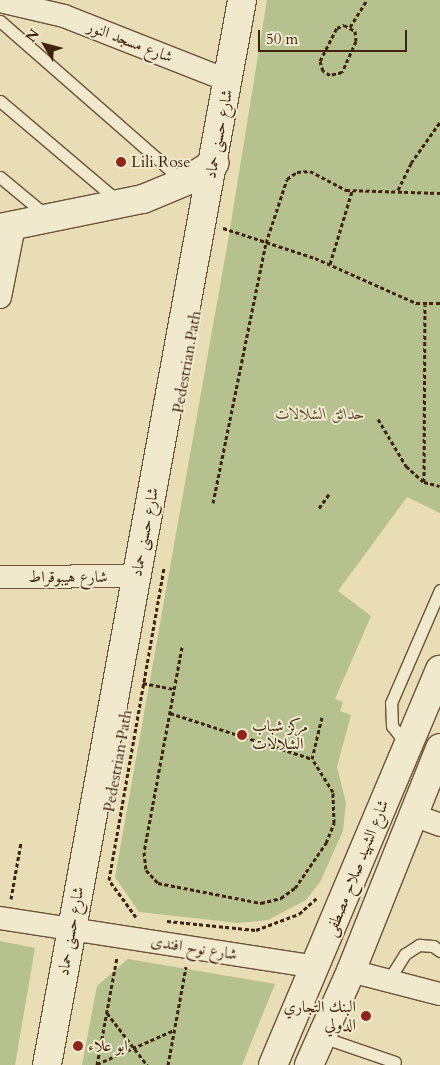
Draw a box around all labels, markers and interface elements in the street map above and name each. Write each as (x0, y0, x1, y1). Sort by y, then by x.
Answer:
street label: شارع مسجد النور (85, 17, 175, 67)
north arrow (20, 20, 70, 70)
scale bar (260, 20, 409, 52)
text: N (21, 25, 44, 46)
text: 50 m (266, 29, 298, 49)
street label: شارع حسنى حماد (201, 88, 237, 180)
place label: Lili Rose (131, 152, 190, 172)
marker: Lili Rose (115, 156, 127, 168)
street label: Pedestrian Path (169, 309, 205, 415)
park label: حدائق الشلالات (275, 404, 365, 424)
street label: شارع حسنى حماد (127, 486, 163, 578)
street label: شارع هيبوقراط (29, 567, 107, 587)
street label: Pedestrian Path (100, 708, 136, 814)
place label: مركز شباب الشلالات (252, 716, 308, 754)
marker: مركز شباب الشلالات (236, 729, 248, 741)
street label: شارع الشهيد صلاح مصطفى (321, 797, 393, 939)
street label: شارع حسنى حماد (54, 885, 88, 977)
street label: شارع نوح افندى (149, 932, 239, 964)
place label: البنك التجاري الدولي (283, 997, 356, 1035)
marker: البنك التجاري الدولي (360, 1010, 372, 1022)
place label: ابو علاء (88, 1036, 128, 1056)
marker: ابو علاء (72, 1040, 84, 1052)

